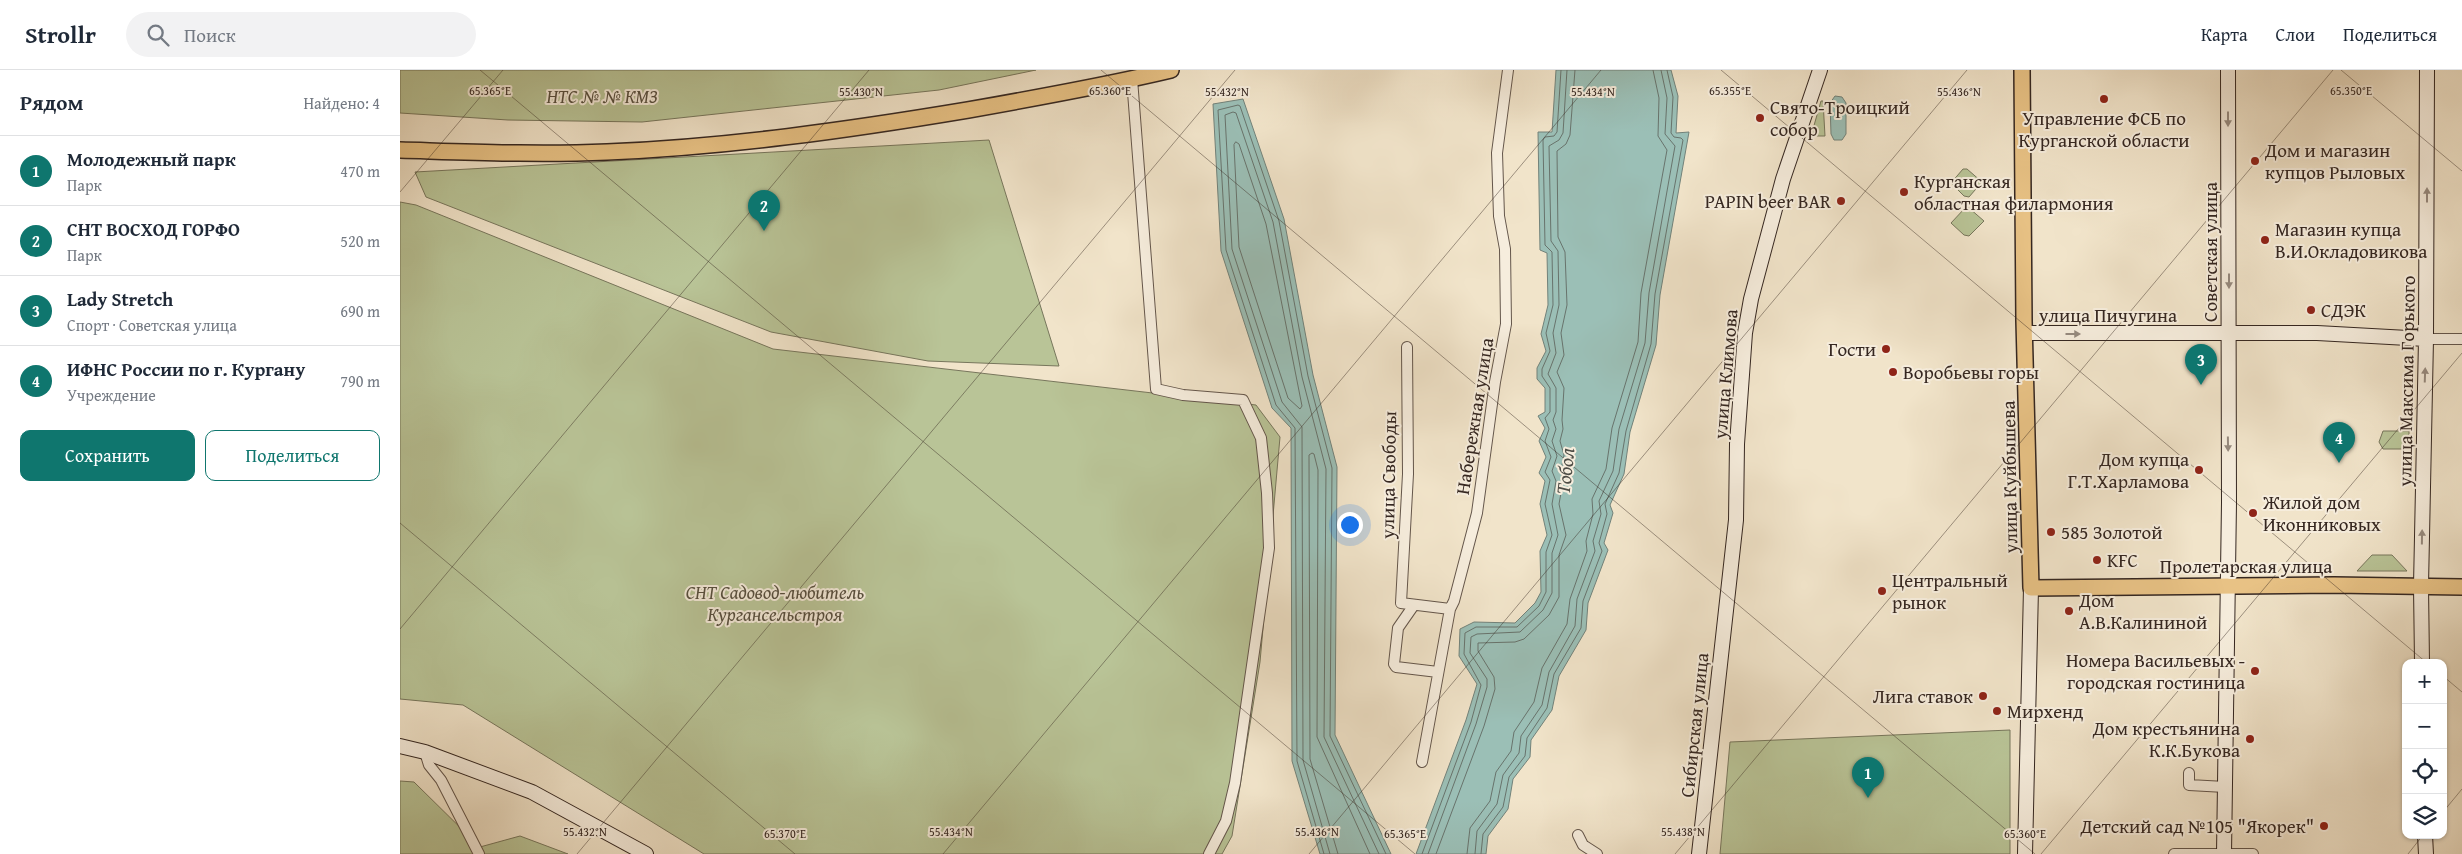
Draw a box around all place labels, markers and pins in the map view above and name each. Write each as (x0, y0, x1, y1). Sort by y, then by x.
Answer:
place label: Свято-Троицкий собор (1770, 93, 1910, 143)
marker: Управление ФСБ по Курганской области (2098, 93, 2110, 105)
place label: Управление ФСБ по Курганской области (2018, 104, 2190, 154)
marker: Свято-Троицкий собор (1754, 112, 1766, 124)
place label: Дом и магазин купцов Рыловых (2264, 136, 2406, 186)
marker: Дом и магазин купцов Рыловых (2249, 155, 2261, 167)
place label: Курганская областная филармония (1914, 167, 2114, 217)
marker: Курганская областная филармония (1898, 186, 1910, 198)
place label: PAPIN beer BAR (1705, 187, 1831, 215)
pin: 2 (748, 190, 780, 231)
marker: PAPIN beer BAR (1835, 195, 1847, 207)
place label: Магазин купца В.И.Окладовикова (2275, 215, 2427, 265)
marker: Магазин купца В.И.Окладовикова (2259, 234, 2271, 246)
place label: СДЭК (2321, 296, 2366, 324)
marker: СДЭК (2305, 304, 2317, 316)
place label: Гости (1828, 335, 1876, 363)
marker: Гости (1880, 343, 1892, 355)
pin: 3 (2185, 344, 2217, 385)
place label: Воробьевы горы (1903, 358, 2039, 386)
marker: Воробьевы горы (1887, 366, 1899, 378)
pin: 4 (2323, 422, 2355, 463)
place label: Дом купца Г.Т.Харламова (2068, 445, 2189, 495)
marker: Дом купца Г.Т.Харламова (2193, 464, 2205, 476)
place label: Жилой дом Иконниковых (2262, 488, 2381, 538)
marker: Жилой дом Иконниковых (2247, 507, 2259, 519)
place label: 585 Золотой (2061, 518, 2162, 546)
marker: 585 Золотой (2045, 526, 2057, 538)
place label: KFC (2107, 546, 2138, 574)
marker: KFC (2091, 554, 2103, 566)
place label: Центральный рынок (1892, 566, 2008, 616)
marker: Центральный рынок (1876, 585, 1888, 597)
place label: Дом А.В.Калининой (2078, 586, 2207, 636)
marker: Дом А.В.Калининой (2063, 605, 2075, 617)
place label: Номера Васильевых - городская гостиница (2066, 646, 2245, 696)
marker: Номера Васильевых - городская гостиница (2249, 665, 2261, 677)
place label: Лига ставок (1873, 682, 1973, 710)
marker: Лига ставок (1977, 690, 1989, 702)
place label: Мирхенд (2007, 697, 2083, 725)
marker: Мирхенд (1991, 705, 2003, 717)
place label: Дом крестьянина К.К.Букова (2092, 714, 2240, 764)
marker: Дом крестьянина К.К.Букова (2244, 733, 2256, 745)
pin: 1 (1852, 757, 1884, 798)
place label: Детский сад №105 "Якорек" (2079, 812, 2314, 840)
marker: Детский сад №105 "Якорек" (2318, 820, 2330, 832)

